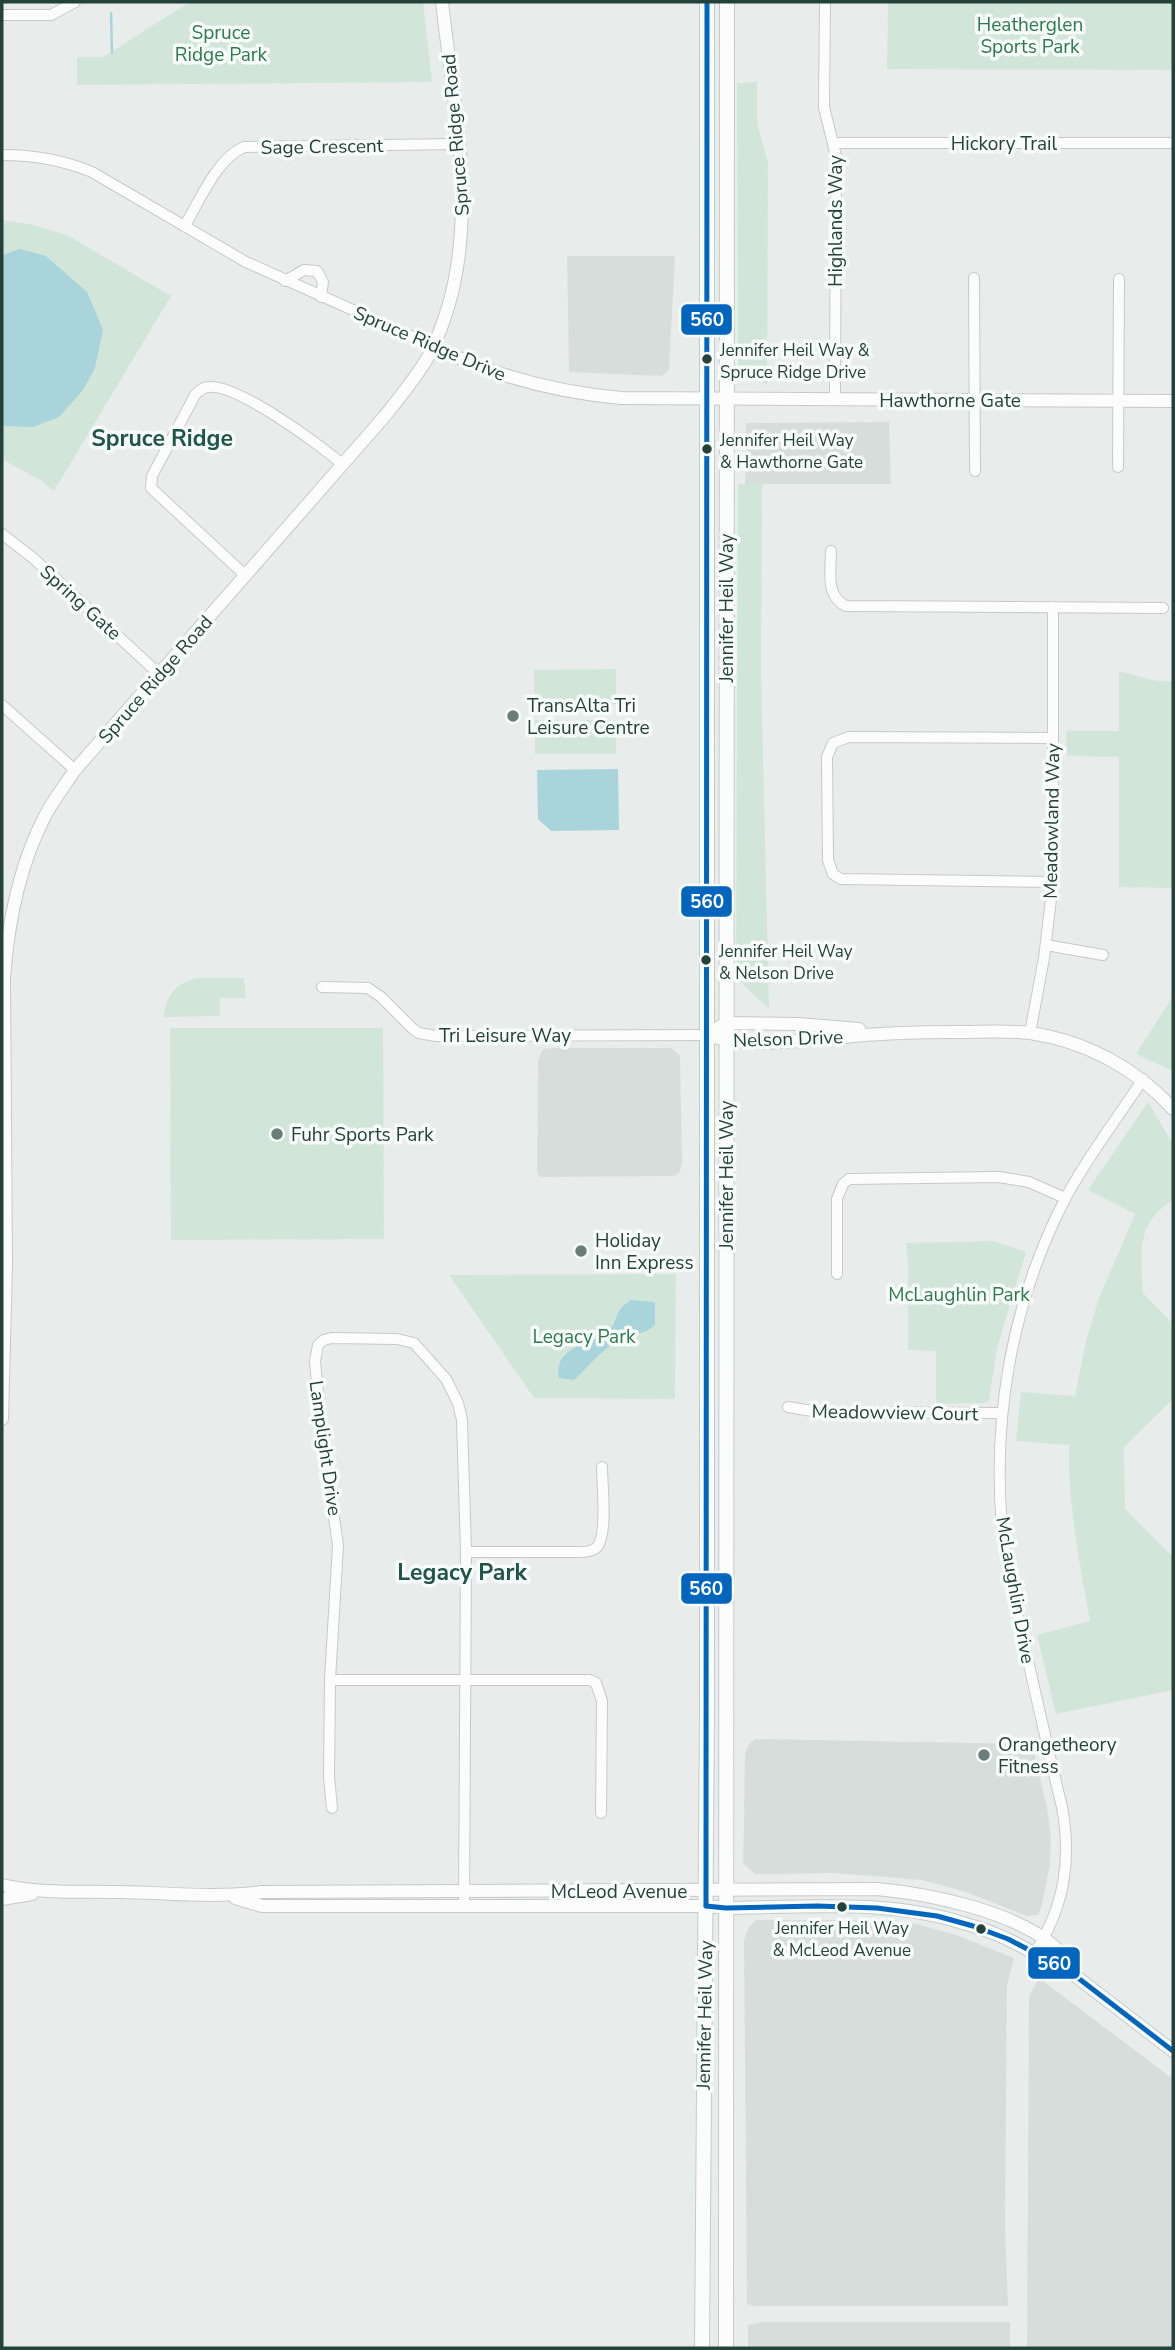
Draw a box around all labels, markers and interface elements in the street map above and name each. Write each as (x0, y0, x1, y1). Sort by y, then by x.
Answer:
park label: Heatherglen Sports Park (977, 12, 1083, 60)
park label: Spruce Ridge Park (175, 20, 268, 68)
street label: Spruce Ridge Road (436, 53, 476, 217)
street label: Hickory Trail (951, 131, 1058, 157)
street label: Sage Crescent (260, 133, 384, 161)
street label: Highlands Way (823, 155, 849, 287)
street label: Spruce Ridge Drive (349, 300, 510, 388)
line badge: 560 (680, 303, 733, 336)
text: 560 (690, 307, 724, 333)
place label: Jennifer Heil Way & Spruce Ridge Drive (719, 339, 870, 384)
marker: Jennifer Heil Way & Spruce Ridge Drive (700, 352, 714, 366)
street label: Hawthorne Gate (879, 388, 1021, 414)
district label: Spruce Ridge (91, 423, 233, 454)
place label: Jennifer Heil Way & Hawthorne Gate (719, 429, 863, 474)
marker: Jennifer Heil Way & Hawthorne Gate (700, 442, 714, 456)
street label: Jennifer Heil Way (714, 533, 740, 684)
street label: Spring Gate (34, 559, 127, 646)
street label: Spruce Ridge Road (93, 610, 219, 749)
place label: TransAlta Tri Leisure Centre (527, 693, 650, 741)
marker: TransAlta Tri Leisure Centre (505, 708, 521, 724)
street label: Meadowland Way (1038, 743, 1066, 899)
line badge: 560 (680, 885, 733, 918)
text: 560 (690, 889, 724, 915)
place label: Jennifer Heil Way & Nelson Drive (718, 940, 853, 985)
marker: Jennifer Heil Way & Nelson Drive (699, 953, 713, 967)
street label: Tri Leisure Way (439, 1023, 571, 1049)
street label: Nelson Drive (733, 1024, 844, 1054)
street label: Jennifer Heil Way (714, 1100, 740, 1251)
place label: Fuhr Sports Park (291, 1122, 434, 1148)
marker: Fuhr Sports Park (269, 1126, 285, 1142)
place label: Holiday Inn Express (595, 1228, 694, 1276)
marker: Holiday Inn Express (573, 1243, 589, 1259)
park label: McLaughlin Park (888, 1282, 1030, 1308)
park label: Legacy Park (533, 1324, 636, 1350)
street label: Lamplight Drive (303, 1379, 347, 1517)
street label: Meadowview Court (811, 1399, 979, 1427)
street label: McLaughlin Drive (989, 1515, 1041, 1666)
district label: Legacy Park (397, 1557, 527, 1588)
line badge: 560 (680, 1572, 733, 1605)
text: 560 (689, 1576, 723, 1602)
place label: Orangetheory Fitness (998, 1732, 1117, 1780)
marker: Orangetheory Fitness (976, 1747, 992, 1763)
street label: McLeod Avenue (551, 1879, 687, 1905)
marker: Jennifer Heil Way & McLeod Avenue (835, 1900, 849, 1914)
place label: Jennifer Heil Way & McLeod Avenue (773, 1917, 911, 1962)
unlabelled marker (974, 1922, 988, 1936)
street label: Jennifer Heil Way (691, 1940, 719, 2091)
line badge: 560 (1027, 1946, 1081, 1980)
text: 560 (1037, 1951, 1071, 1977)

